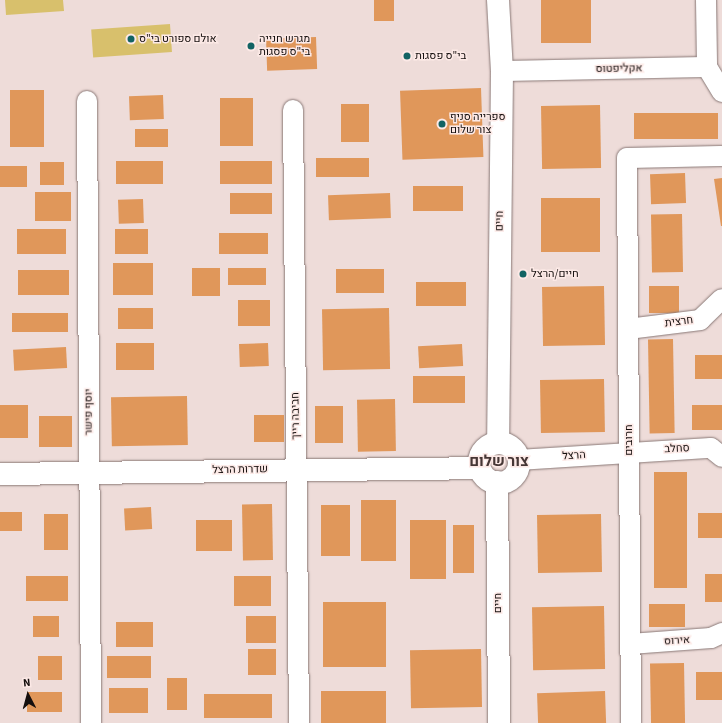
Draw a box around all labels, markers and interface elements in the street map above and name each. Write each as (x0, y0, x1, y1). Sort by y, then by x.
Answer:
place label: אולם ספורט בי"ס (139, 32, 216, 46)
place label: מגרש חנייה בי"ס פסגות (259, 33, 310, 59)
marker: אולם ספורט בי"ס (126, 34, 136, 44)
marker: מגרש חנייה בי"ס פסגות (246, 41, 256, 51)
place label: בי"ס פסגות (415, 49, 466, 63)
marker: בי"ס פסגות (402, 51, 412, 61)
street label: אקליפטוס (595, 62, 643, 76)
place label: ספרייה סניף צור שלום (450, 111, 505, 137)
marker: ספרייה סניף צור שלום (437, 119, 447, 129)
street label: חיים (493, 211, 507, 231)
place label: חיים/הרצל (531, 267, 579, 281)
marker: חיים/הרצל (518, 269, 528, 279)
street label: חרצית (664, 314, 694, 330)
street label: יוסף פישר (82, 389, 96, 435)
street label: חביבה רייך (289, 392, 303, 440)
street label: חרובים (622, 424, 636, 456)
street label: סחלב (664, 442, 690, 456)
street label: הרצל (562, 449, 586, 463)
district label: צור שלום (469, 453, 529, 471)
street label: שדרות הרצל (212, 463, 268, 477)
street label: חיים (491, 593, 505, 613)
street label: אירוס (664, 634, 690, 648)
north arrow (8, 675, 48, 715)
text: N (22, 675, 31, 690)

